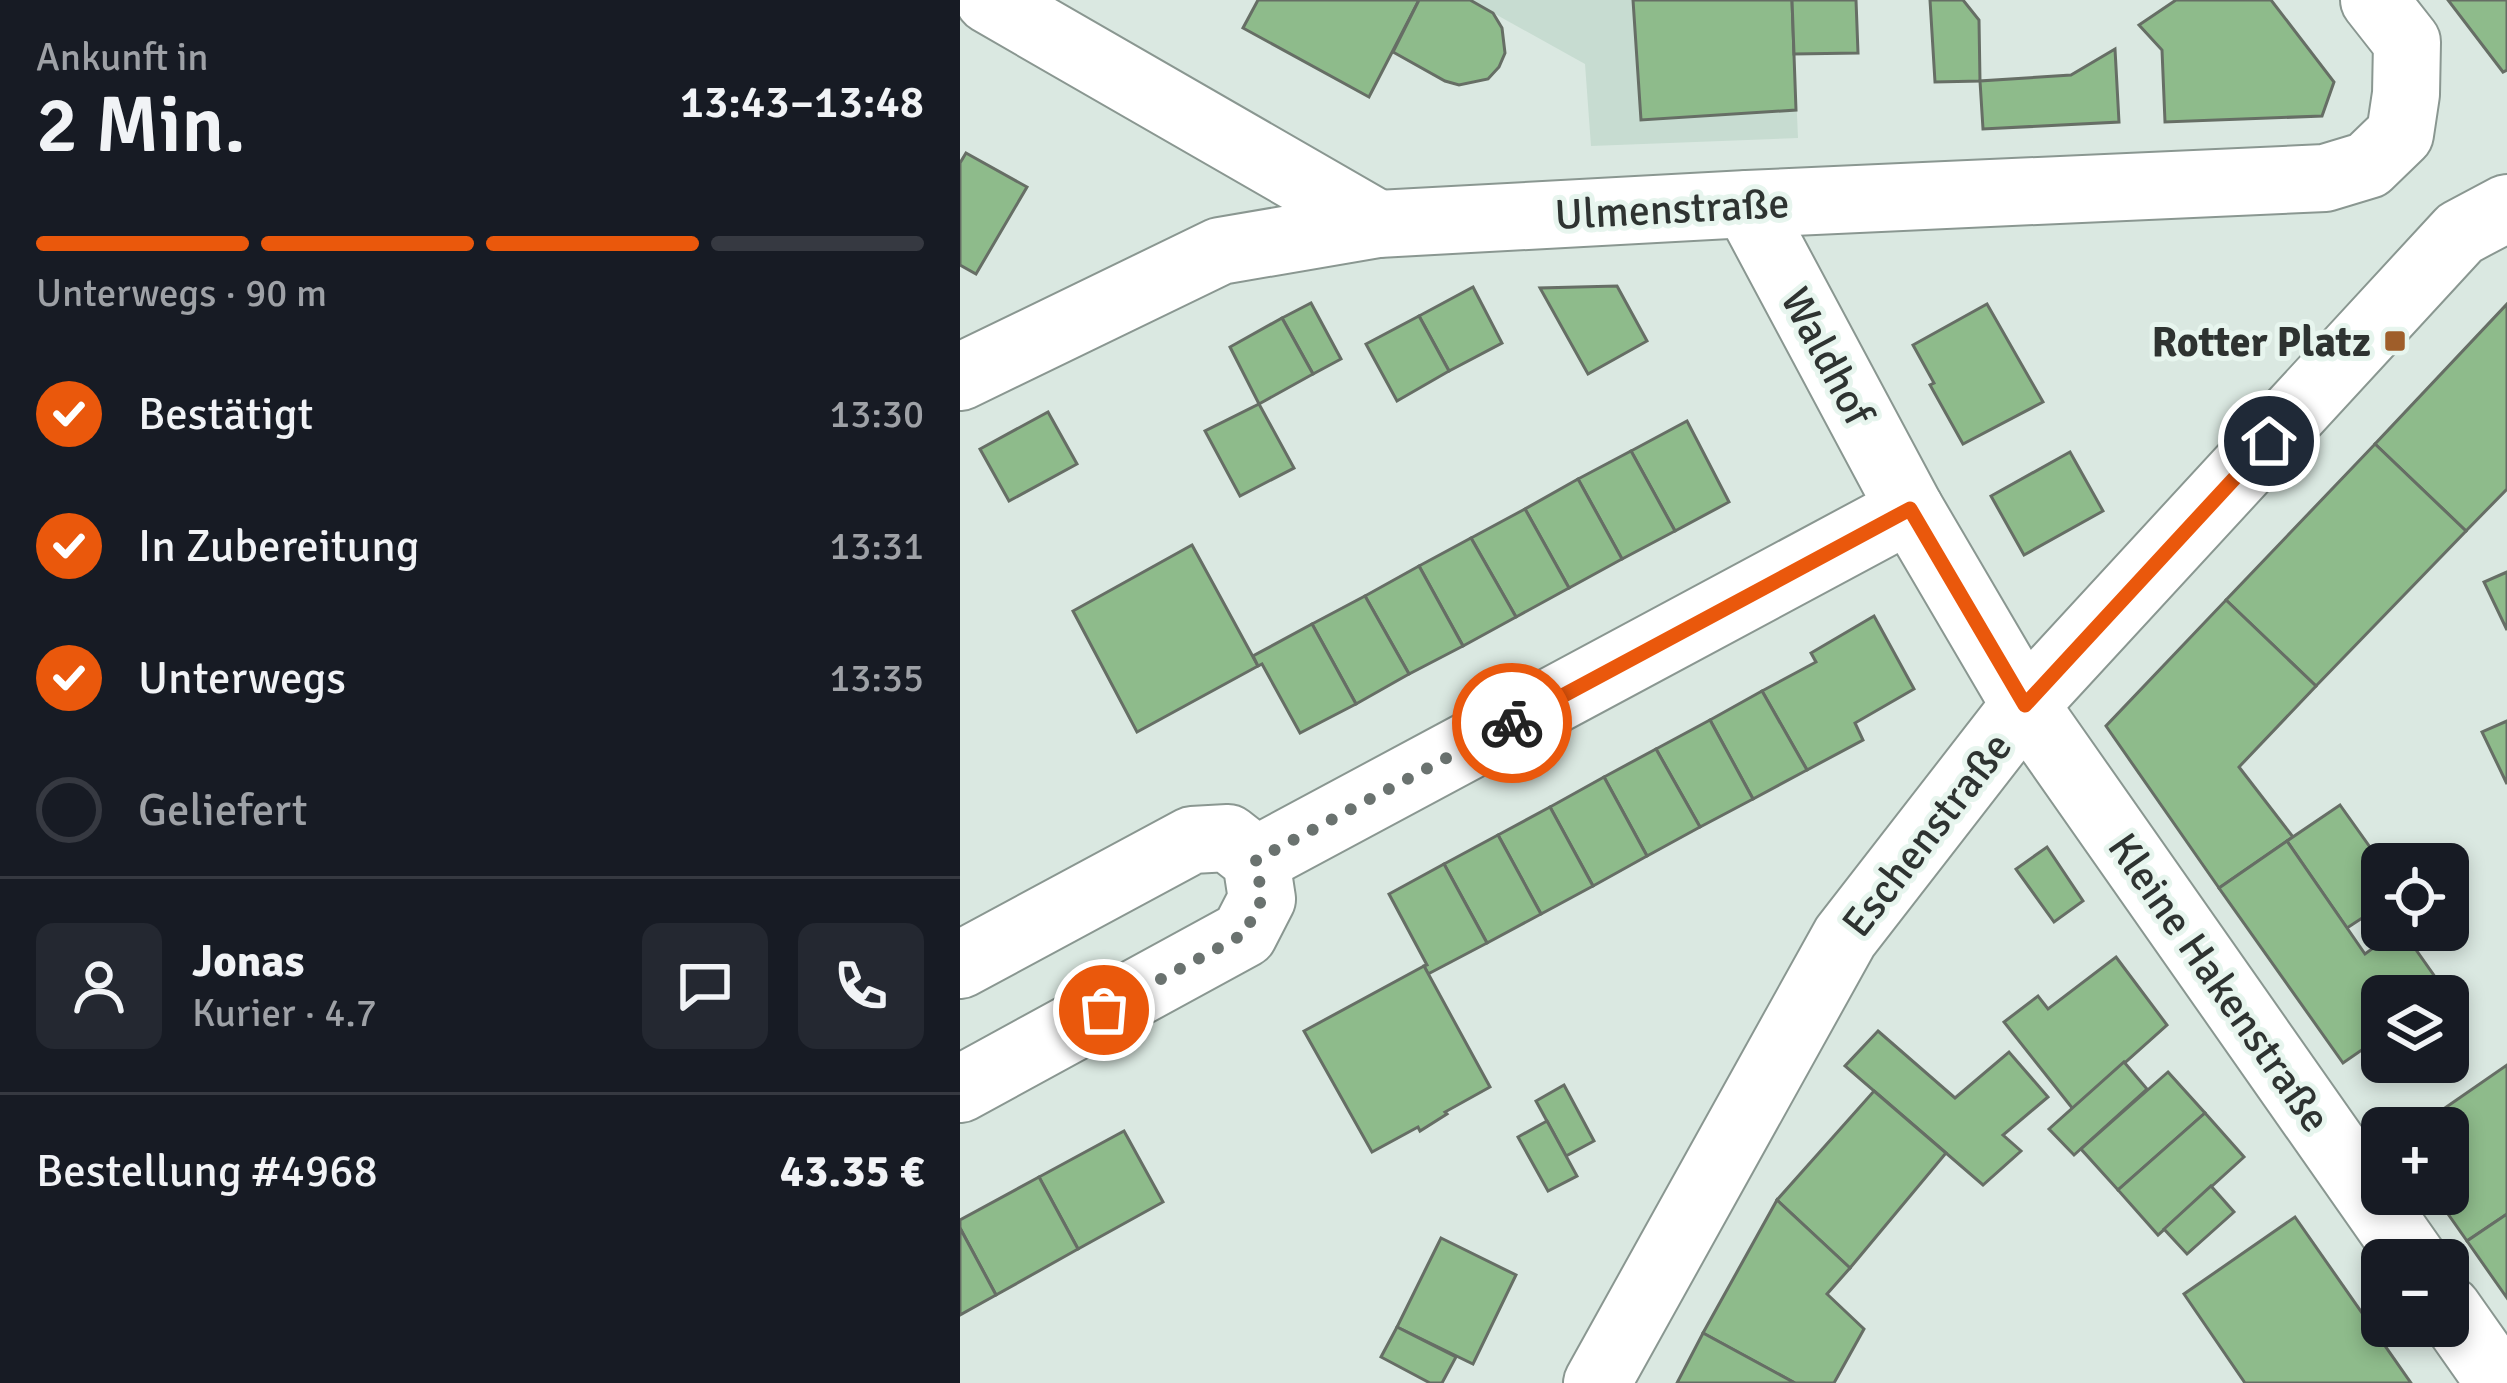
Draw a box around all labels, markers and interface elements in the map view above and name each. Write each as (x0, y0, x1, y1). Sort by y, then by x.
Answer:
text: Ankunft in (36, 33, 209, 81)
text: 13:43–13:48 (680, 75, 924, 130)
text: 2 Min. (36, 78, 246, 174)
street label: Ulmenstraße (1554, 178, 1791, 241)
text: Unterwegs · 90 m (36, 269, 327, 317)
street label: Waldhof (1769, 279, 1885, 436)
place label: Rotter Platz (2152, 317, 2371, 368)
marker: Rotter Platz (2382, 328, 2408, 354)
icon: check (36, 381, 102, 447)
text: Bestätigt (138, 387, 313, 442)
text: 13:30 (829, 390, 924, 438)
pin (2218, 390, 2320, 492)
icon: home (2236, 408, 2302, 474)
icon: check (36, 513, 102, 579)
text: In Zubereitung (138, 519, 420, 574)
text: 13:31 (829, 522, 924, 570)
icon: check (36, 645, 102, 711)
text: Unterwegs (138, 651, 346, 706)
text: 13:35 (829, 654, 924, 702)
courier (1452, 663, 1572, 783)
icon: bike (1479, 690, 1545, 756)
street label: Eschenstraße (1831, 722, 2023, 947)
text: Geliefert (138, 783, 308, 838)
street label: Kleine Hakenstraße (2097, 824, 2341, 1142)
map controls (2361, 843, 2469, 1347)
button: locate (2361, 843, 2469, 951)
button: person (36, 923, 162, 1049)
button: chat (642, 923, 768, 1049)
button: phone (798, 923, 924, 1049)
text: Jonas (192, 934, 304, 989)
pin (1053, 959, 1155, 1061)
button: layers (2361, 975, 2469, 1083)
icon: bag (1071, 977, 1137, 1043)
text: Kurier · 4.7 (192, 989, 377, 1037)
button: + (2361, 1107, 2469, 1215)
text: Bestellung #4968 (36, 1144, 378, 1199)
text: 43.35 € (780, 1144, 924, 1199)
button: − (2361, 1239, 2469, 1347)

